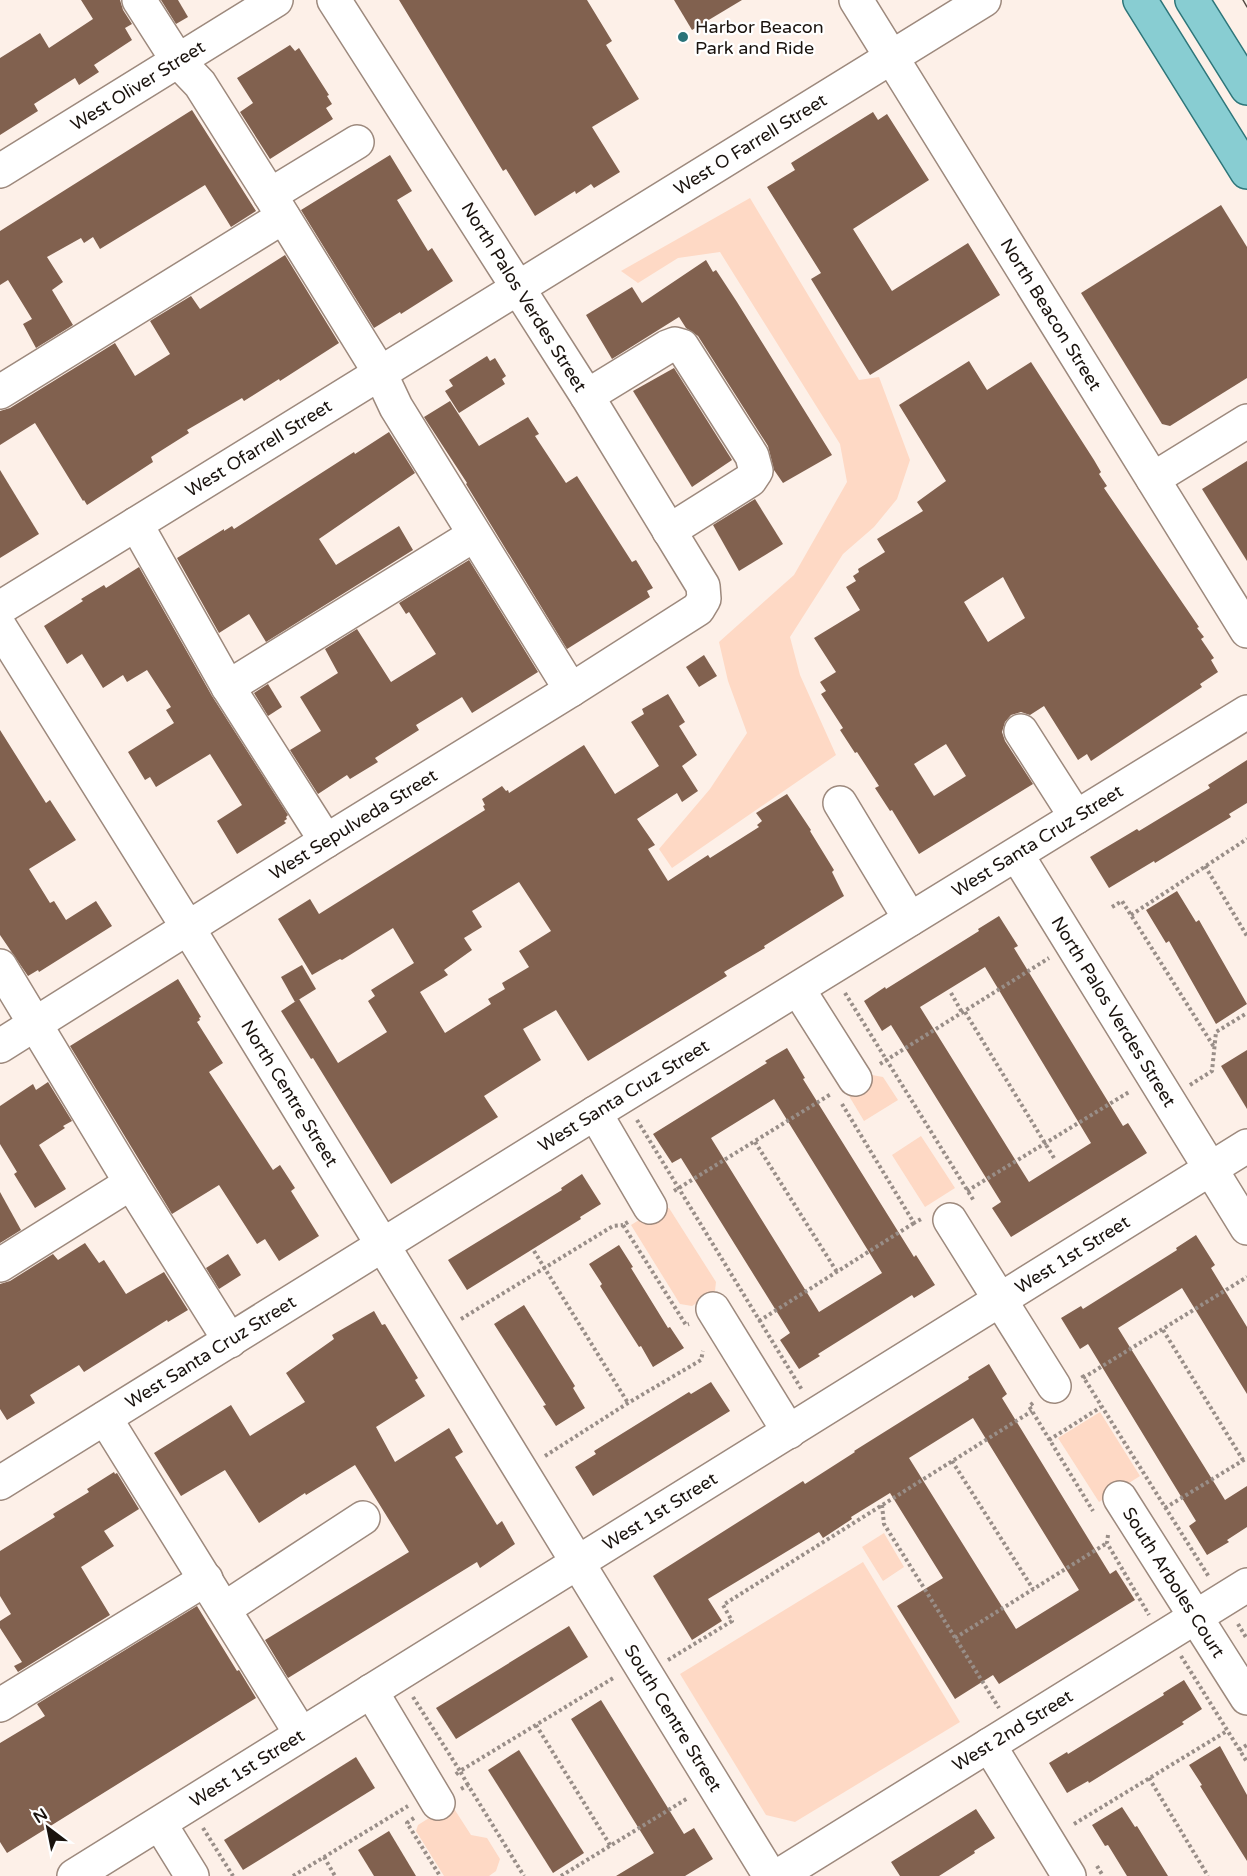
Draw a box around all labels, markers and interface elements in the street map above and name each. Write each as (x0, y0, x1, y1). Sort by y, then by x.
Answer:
place label: Harbor Beacon Park and Ride (695, 16, 824, 59)
marker: Harbor Beacon Park and Ride (676, 30, 690, 44)
street label: West Oliver Street (66, 36, 209, 136)
street label: West O Farrell Street (670, 89, 831, 200)
street label: North Palos Verdes Street (456, 198, 592, 396)
street label: North Beacon Street (995, 234, 1106, 395)
street label: West Ofarrell Street (181, 395, 336, 502)
street label: West Sepulveda Street (265, 764, 441, 885)
street label: West Santa Cruz Street (948, 780, 1127, 902)
street label: North Palos Verdes Street (1047, 912, 1181, 1111)
street label: North Centre Street (236, 1016, 343, 1171)
street label: West Santa Cruz Street (534, 1035, 713, 1157)
street label: West 1st Street (1011, 1211, 1134, 1299)
street label: West Santa Cruz Street (121, 1291, 300, 1413)
street label: West 1st Street (599, 1467, 721, 1555)
street label: South Arboles Court (1118, 1503, 1230, 1662)
street label: South Centre Street (620, 1640, 727, 1796)
street label: West 2nd Street (948, 1685, 1077, 1776)
street label: West 1st Street (186, 1724, 309, 1812)
north arrow (18, 1798, 78, 1858)
text: N (30, 1804, 51, 1828)

